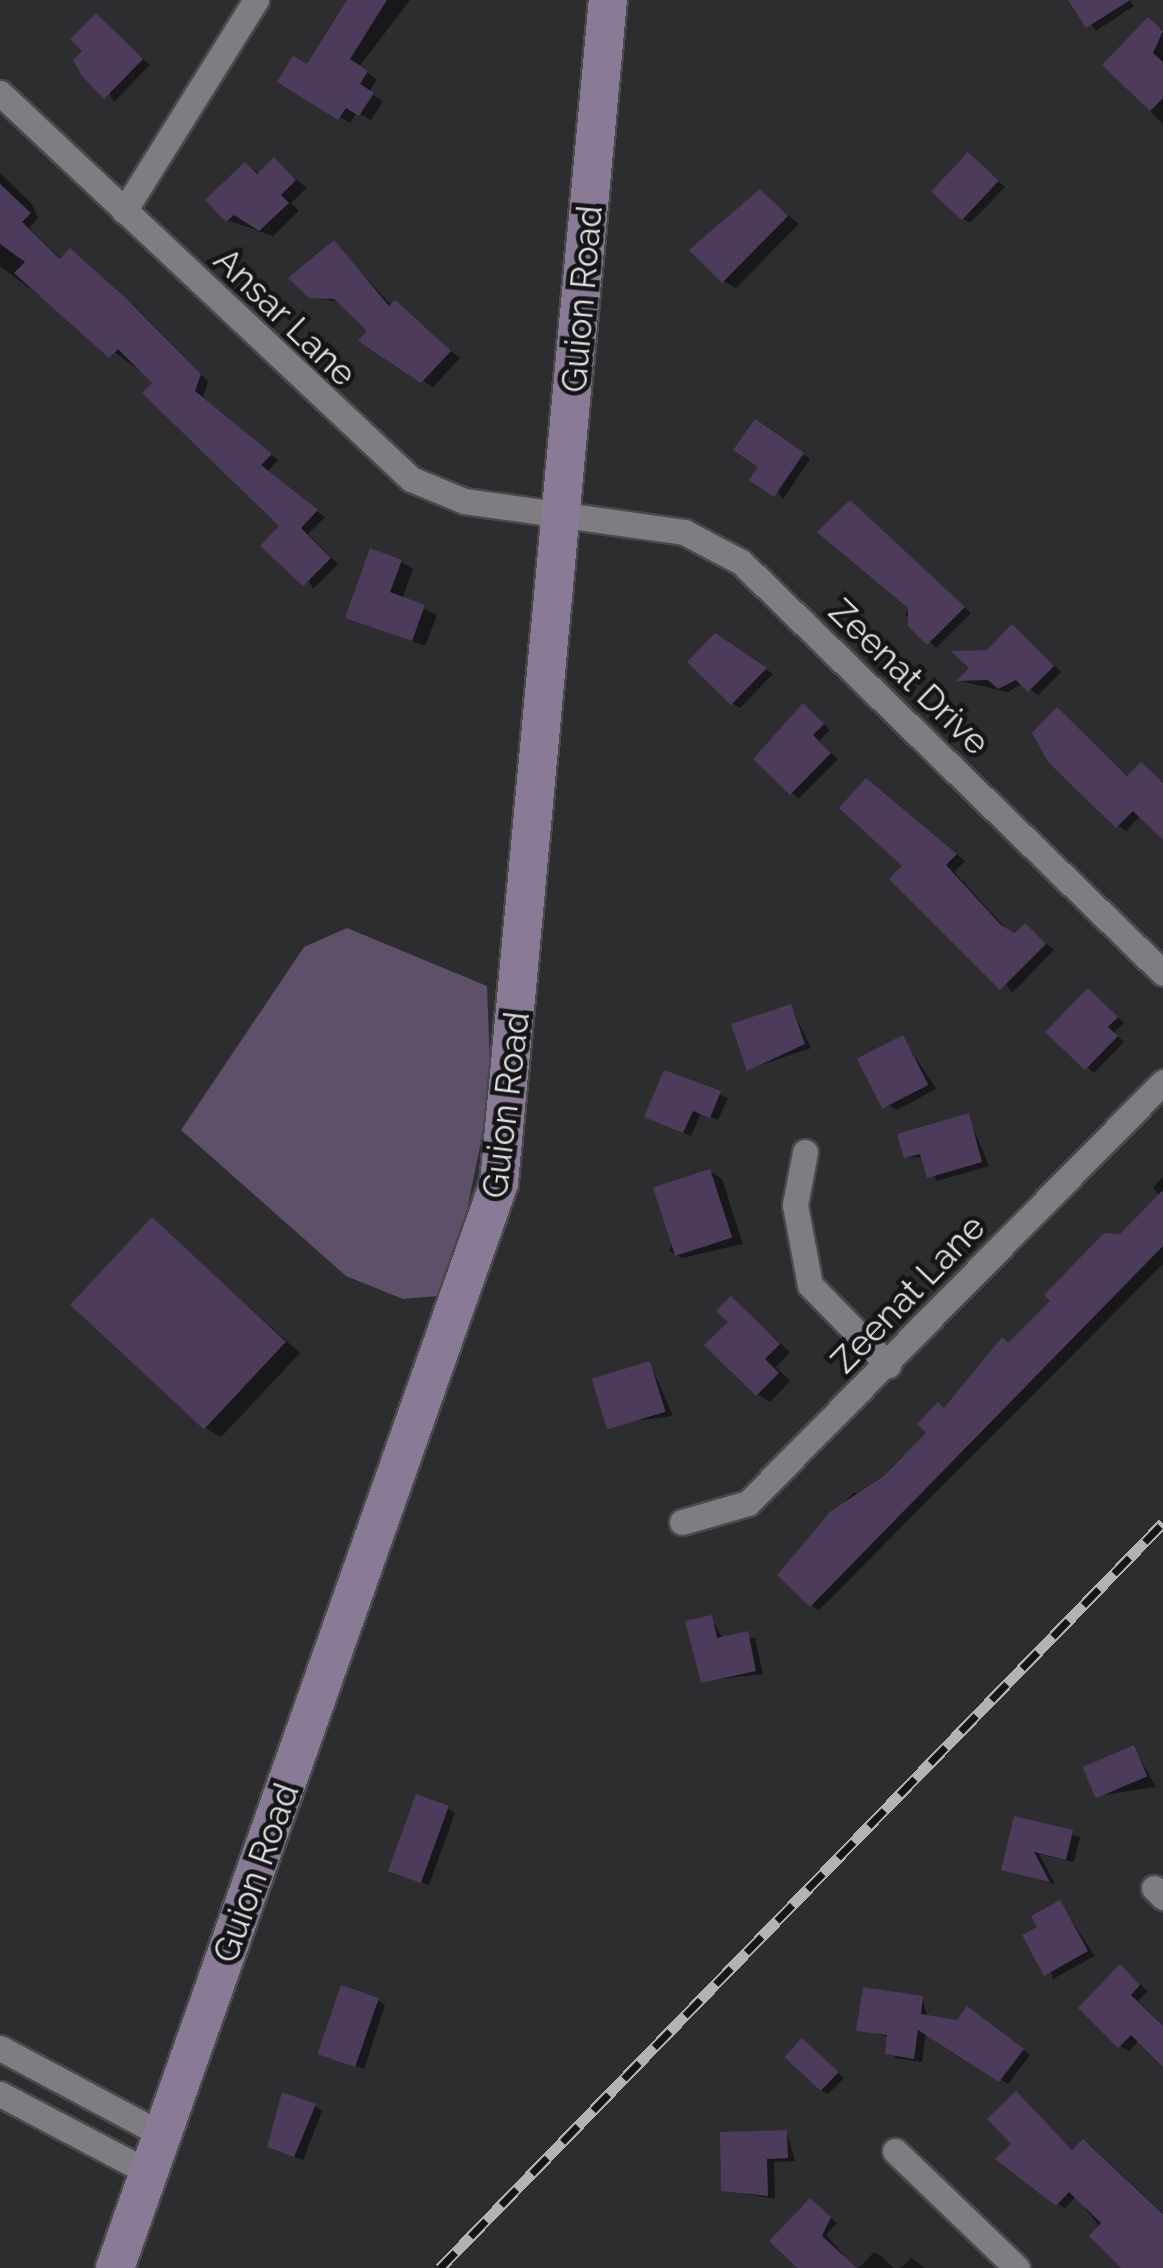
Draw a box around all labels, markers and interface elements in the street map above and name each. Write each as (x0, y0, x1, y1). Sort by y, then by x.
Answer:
street label: Guion Road (553, 204, 611, 394)
street label: Ansar Lane (205, 239, 365, 395)
street label: Zeenat Drive (820, 590, 998, 764)
street label: Guion Road (474, 1009, 538, 1201)
street label: Zeenat Lane (822, 1206, 994, 1382)
street label: Guion Road (204, 1778, 308, 1968)

